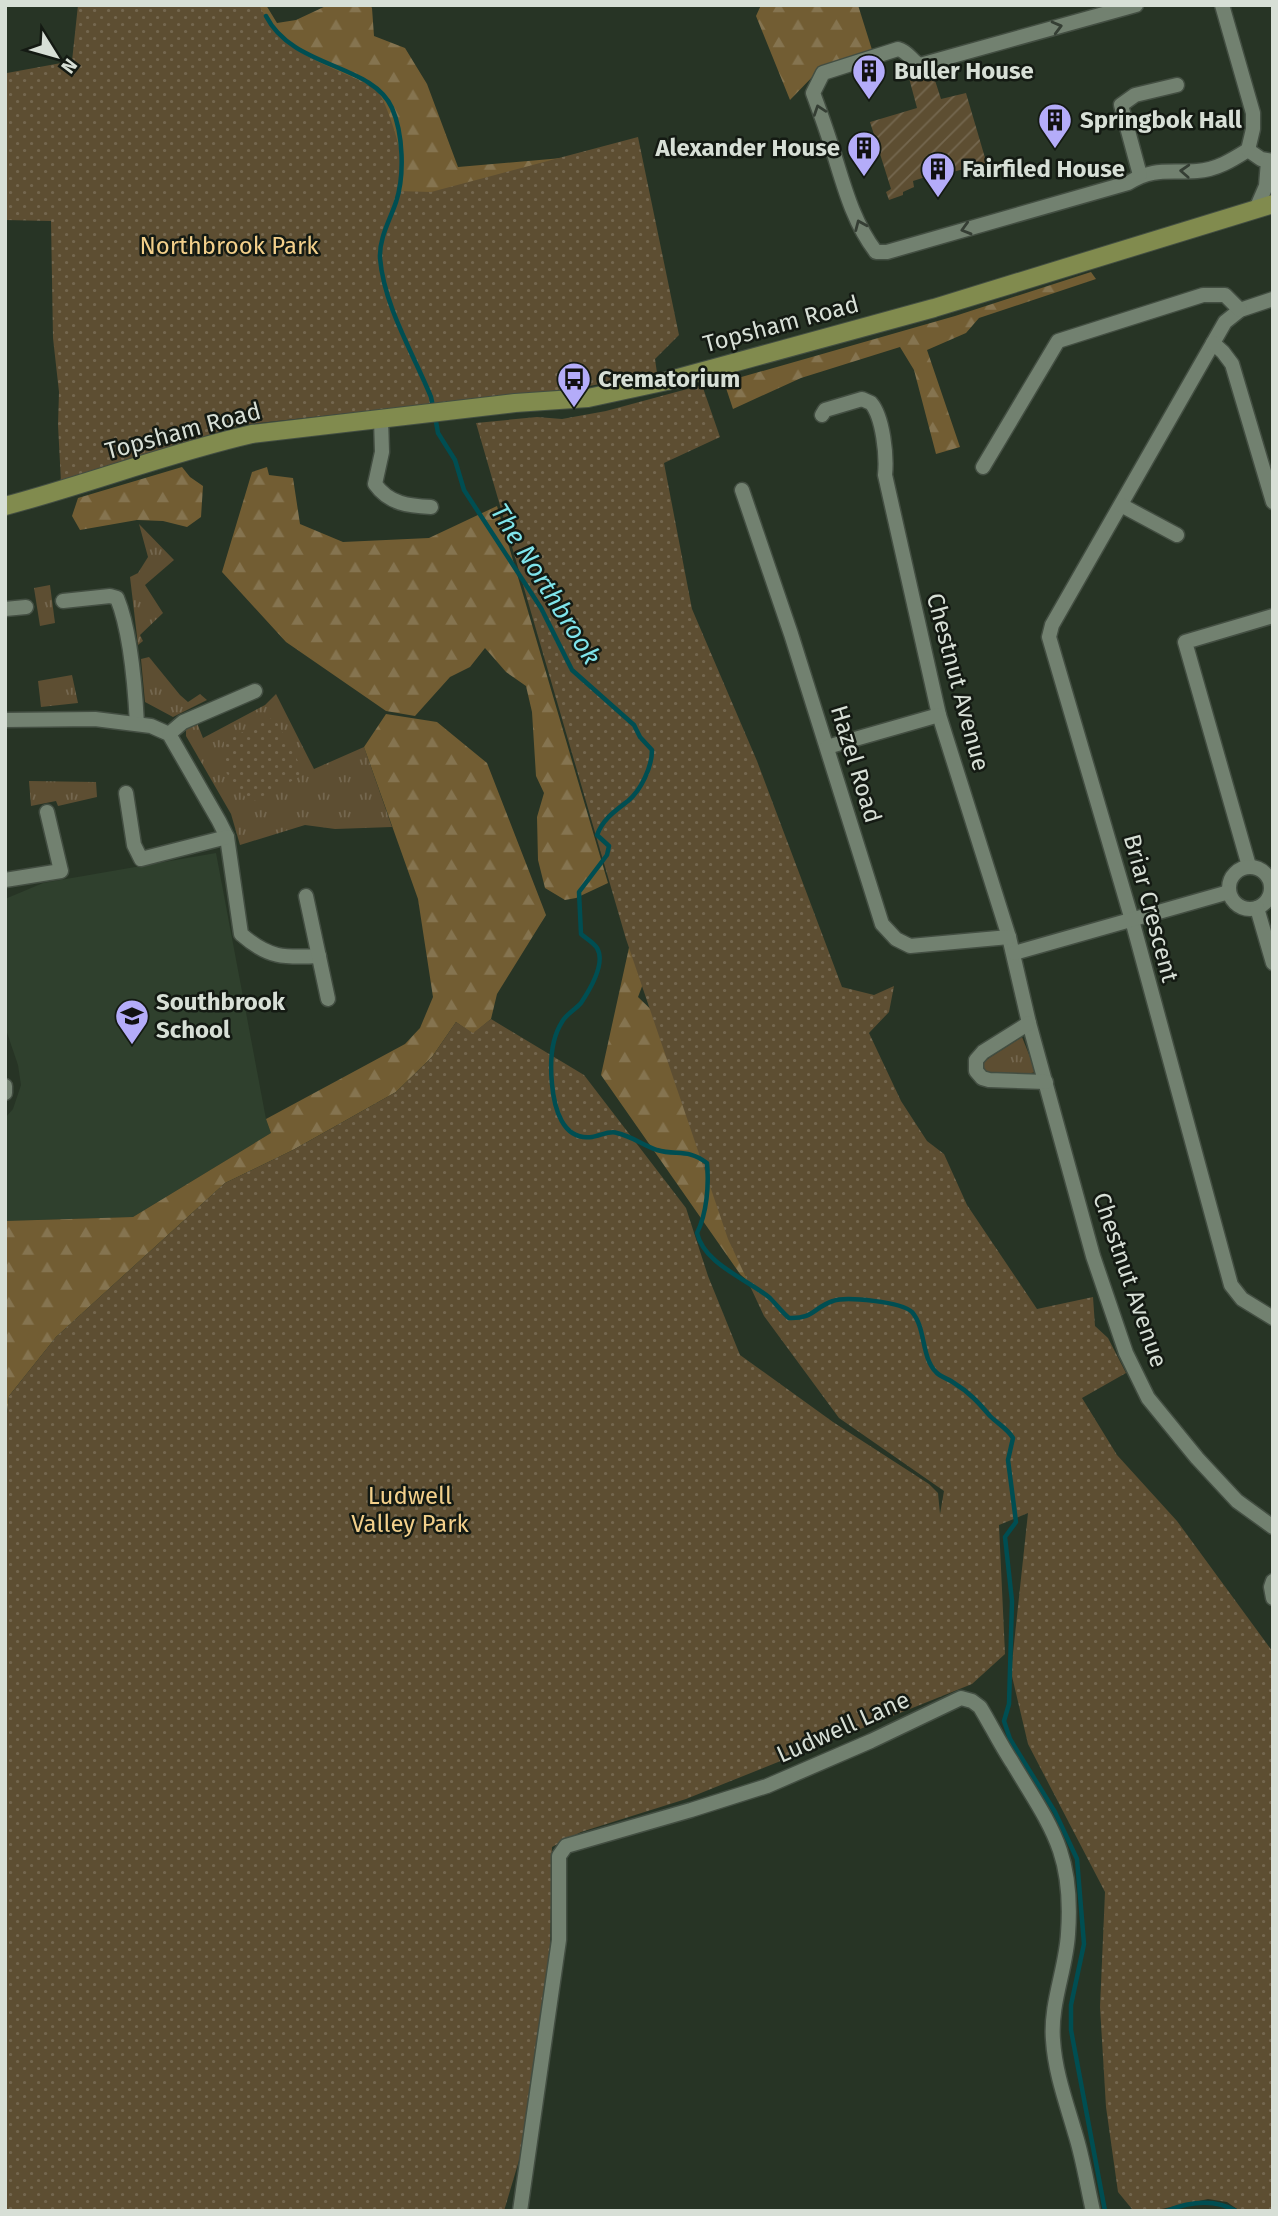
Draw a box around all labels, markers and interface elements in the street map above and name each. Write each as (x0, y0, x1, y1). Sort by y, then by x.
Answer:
north arrow (21, 21, 91, 91)
one-way arrow (1051, 21, 1063, 35)
building icon: Buller House (850, 52, 888, 101)
text: N (56, 54, 82, 78)
place label: Buller House (894, 57, 1034, 85)
building icon: Springbok Hall (1036, 101, 1074, 150)
one-way arrow (813, 104, 827, 116)
place label: Springbok Hall (1080, 106, 1243, 134)
building icon: Alexander House (845, 129, 883, 178)
place label: Alexander House (654, 134, 840, 162)
building icon: Fairfiled House (919, 150, 957, 199)
place label: Fairfiled House (962, 155, 1125, 183)
one-way arrow (1179, 163, 1190, 178)
one-way arrow (854, 220, 868, 233)
one-way arrow (960, 221, 972, 235)
park label: Northbrook Park (139, 232, 319, 260)
street label: Topsham Road (700, 290, 862, 358)
bus stop icon: Crematorium (555, 360, 593, 409)
place label: Crematorium (598, 365, 740, 393)
street label: Topsham Road (102, 397, 264, 465)
water label: The Northbrook (484, 498, 607, 670)
street label: Chestnut Avenue (921, 590, 995, 774)
street label: Hazel Road (825, 702, 887, 826)
street label: Briar Crescent (1118, 831, 1184, 985)
place label: Southbrook School (156, 988, 286, 1044)
school or university icon: Southbrook School (113, 997, 151, 1046)
street label: Chestnut Avenue (1087, 1189, 1173, 1371)
park label: Ludwell Valley Park (351, 1482, 469, 1538)
street label: Ludwell Lane (772, 1685, 914, 1769)

